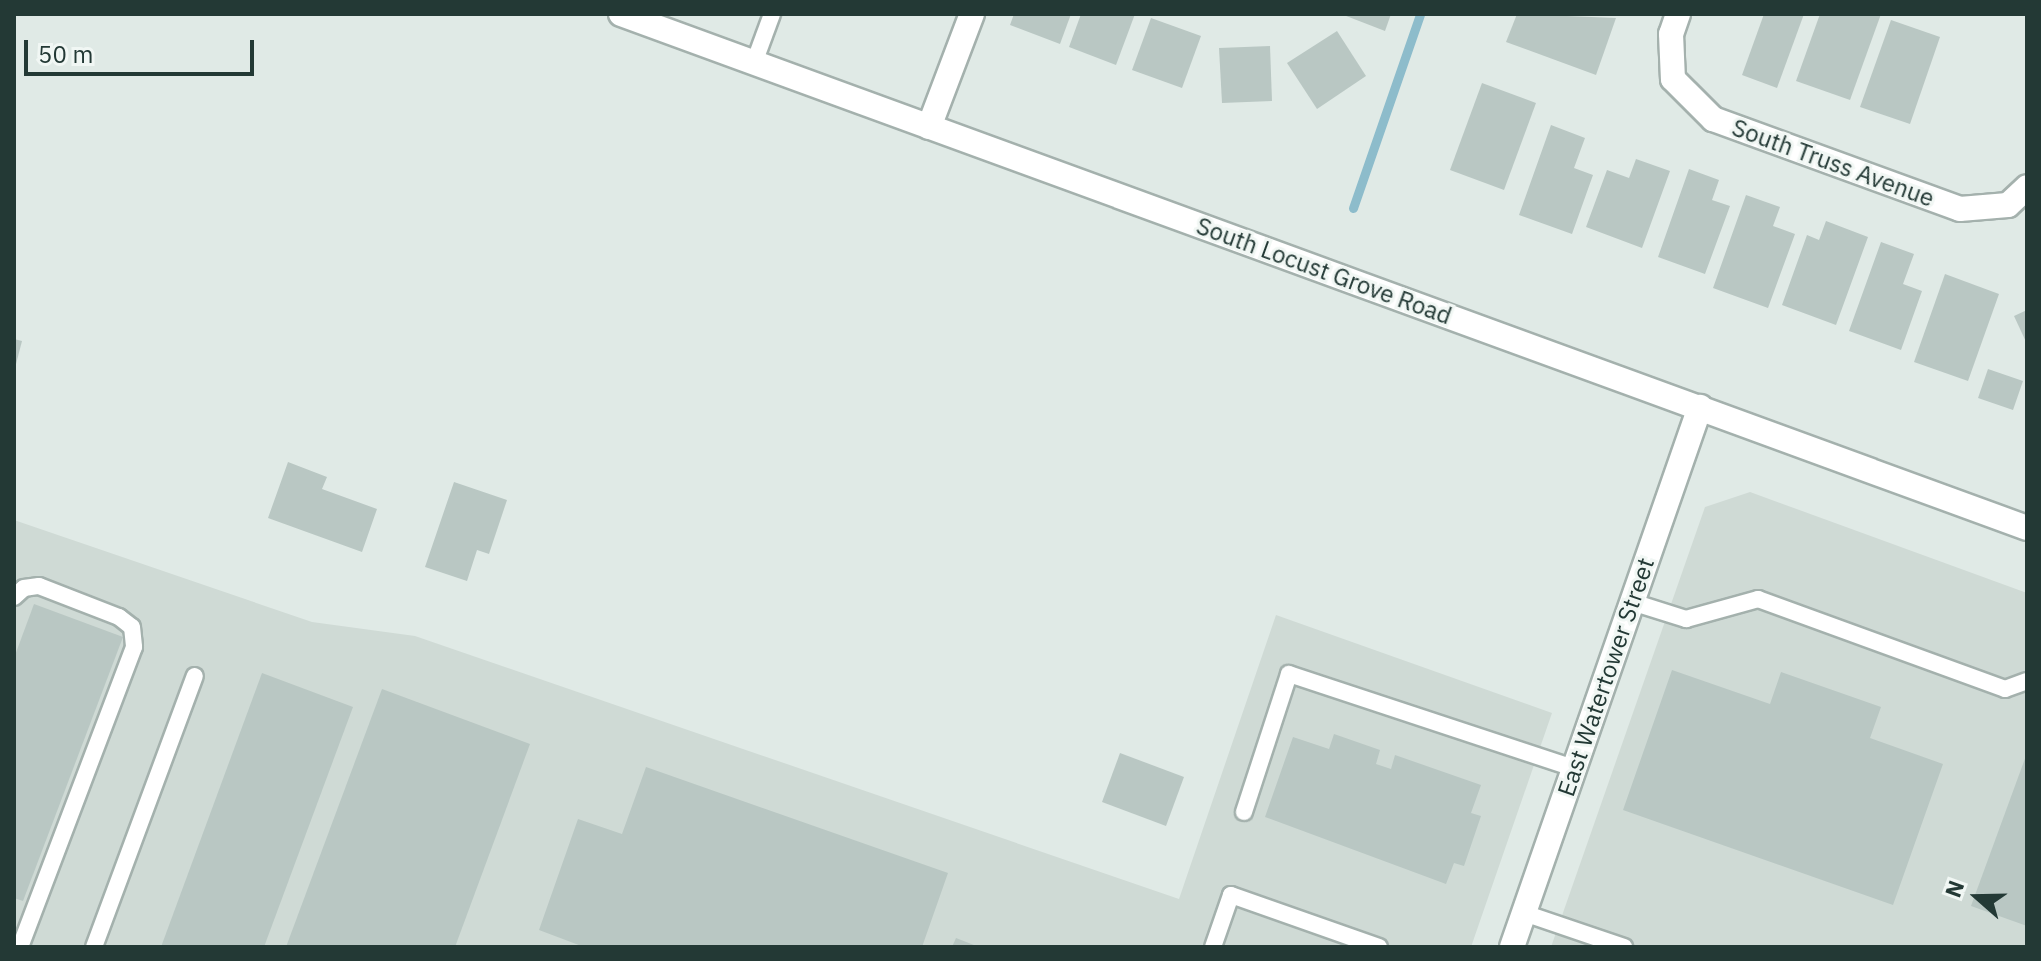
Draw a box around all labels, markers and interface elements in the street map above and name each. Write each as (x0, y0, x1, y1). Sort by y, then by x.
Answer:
scale bar (28, 24, 258, 74)
text: 50 m (38, 38, 93, 70)
street label: South Truss Avenue (1728, 113, 1938, 213)
street label: South Locust Grove Road (1192, 211, 1456, 331)
street label: East Watertower Street (1552, 554, 1660, 800)
north arrow (1937, 857, 2017, 937)
text: N (1938, 876, 1970, 901)

